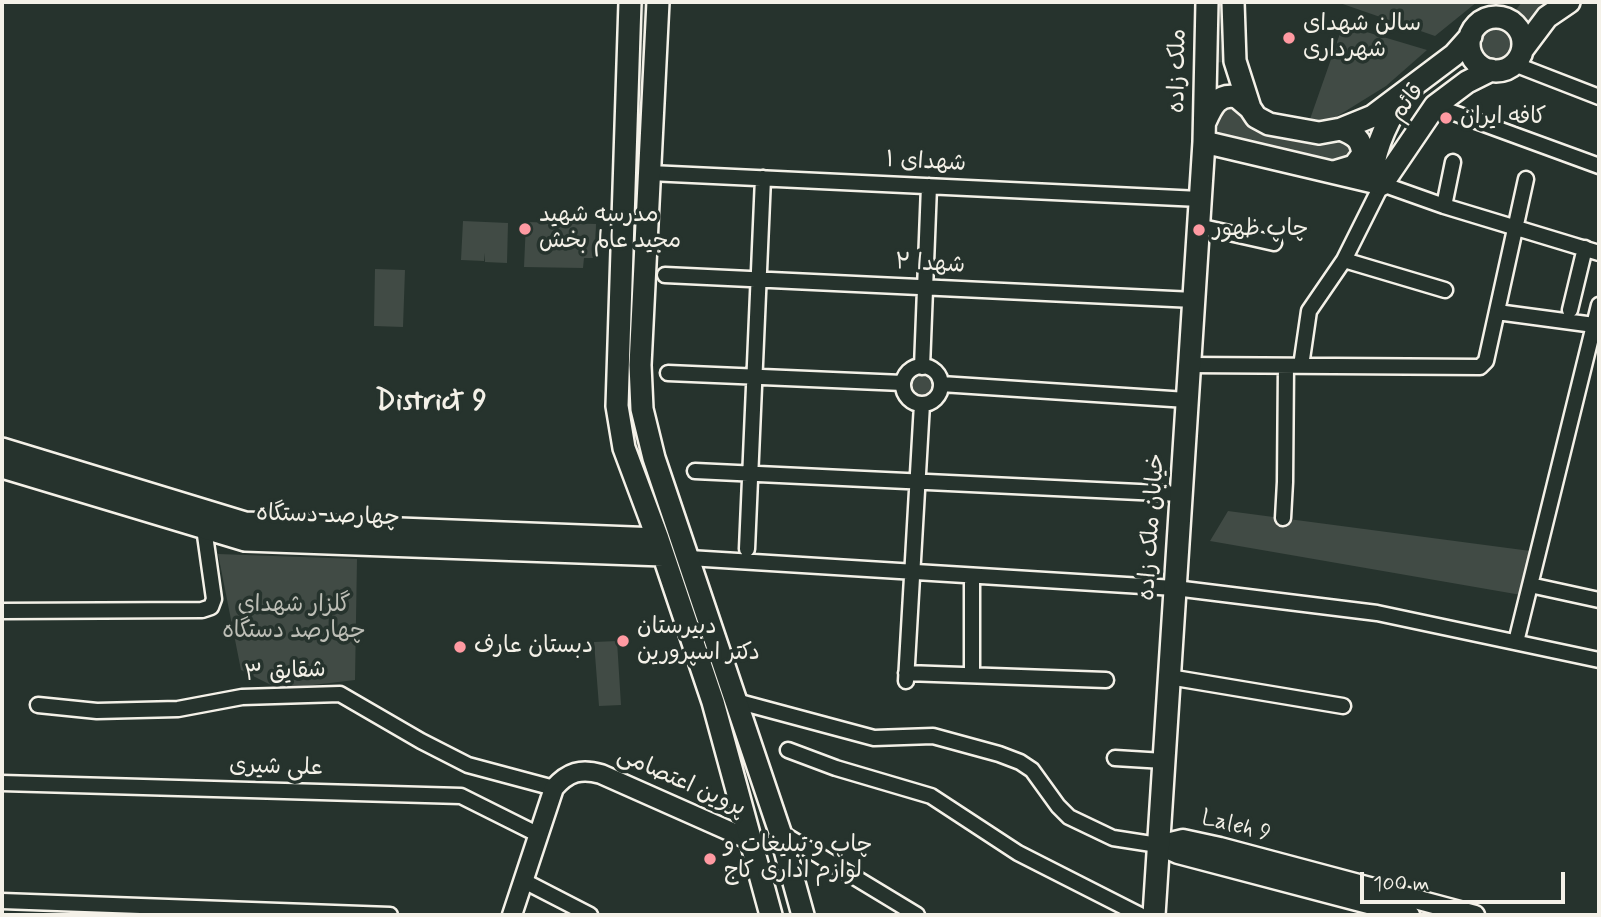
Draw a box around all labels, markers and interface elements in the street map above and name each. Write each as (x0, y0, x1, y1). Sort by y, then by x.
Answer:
place label: سالن شهدای شهرداری (1303, 11, 1421, 65)
street label: ملک زاده (1164, 29, 1194, 113)
marker: سالن شهدای شهرداری (1281, 30, 1297, 46)
street label: قائم (1385, 79, 1431, 127)
place label: کافه ایران (1460, 104, 1546, 132)
marker: کافه ایران (1438, 110, 1454, 126)
street label: شهدای ۱ (885, 147, 967, 179)
place label: مدرسه شهید مجید عالم بخش (539, 202, 681, 256)
place label: چاپ ظهور (1213, 216, 1308, 244)
marker: مدرسه شهید مجید عالم بخش (517, 221, 533, 237)
marker: چاپ ظهور (1191, 222, 1207, 238)
street label: شهدا ۲ (894, 249, 966, 281)
district label: District 9 (375, 385, 487, 421)
street label: خیابان ملک زاده (1134, 452, 1172, 602)
street label: چهارصد دستگاه (256, 501, 400, 533)
park label: گلزار شهدای چهارصد دستگاه (222, 592, 366, 646)
place label: دبیرستان دکتر اسپرورین (637, 614, 760, 668)
place label: دبستان عارف (474, 633, 593, 661)
marker: دبیرستان دکتر اسپرورین (615, 633, 631, 649)
marker: دبستان عارف (452, 639, 468, 655)
street label: شقایق ۳ (243, 657, 327, 689)
street label: پروین اعتصامی (612, 742, 750, 824)
street label: علی شیری (229, 753, 323, 783)
street label: Laleh 9 (1198, 805, 1274, 849)
place label: چاپ و تبلیغات و لوازم اداری کاج (724, 832, 872, 886)
marker: چاپ و تبلیغات و لوازم اداری کاج (702, 851, 718, 867)
scale bar (1363, 858, 1568, 902)
text: 100 m (1373, 870, 1429, 898)

